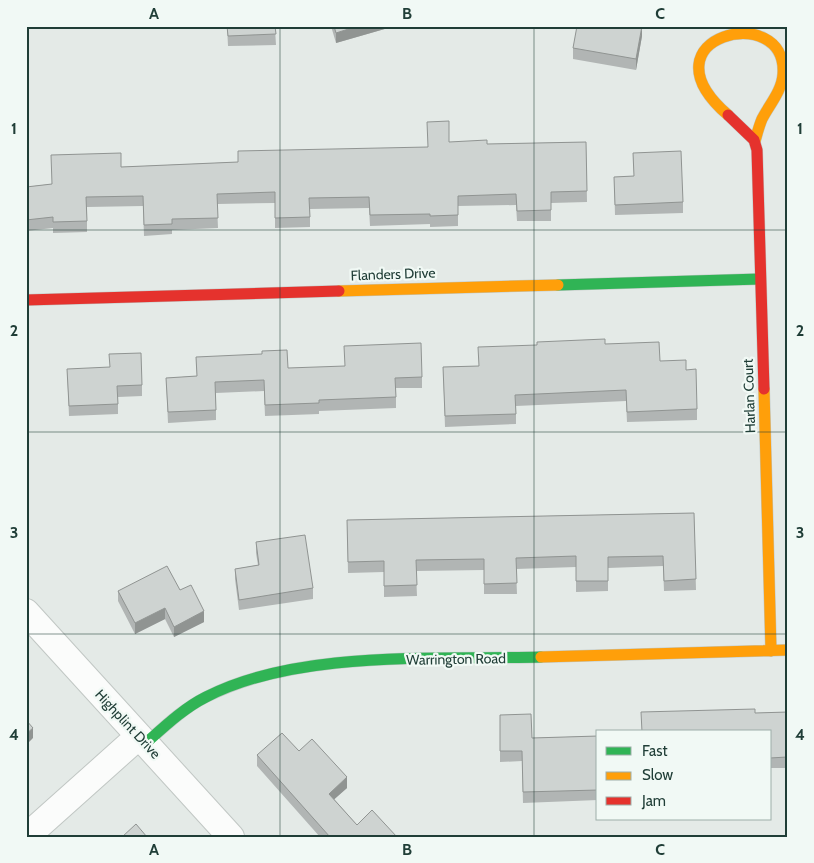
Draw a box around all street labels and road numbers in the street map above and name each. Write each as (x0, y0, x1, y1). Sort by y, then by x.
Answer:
street label: Flanders Drive (350, 264, 436, 284)
street label: Harlan Court (739, 358, 759, 434)
street label: Warrington Road (406, 649, 506, 669)
street label: Highplint Drive (91, 686, 165, 762)

